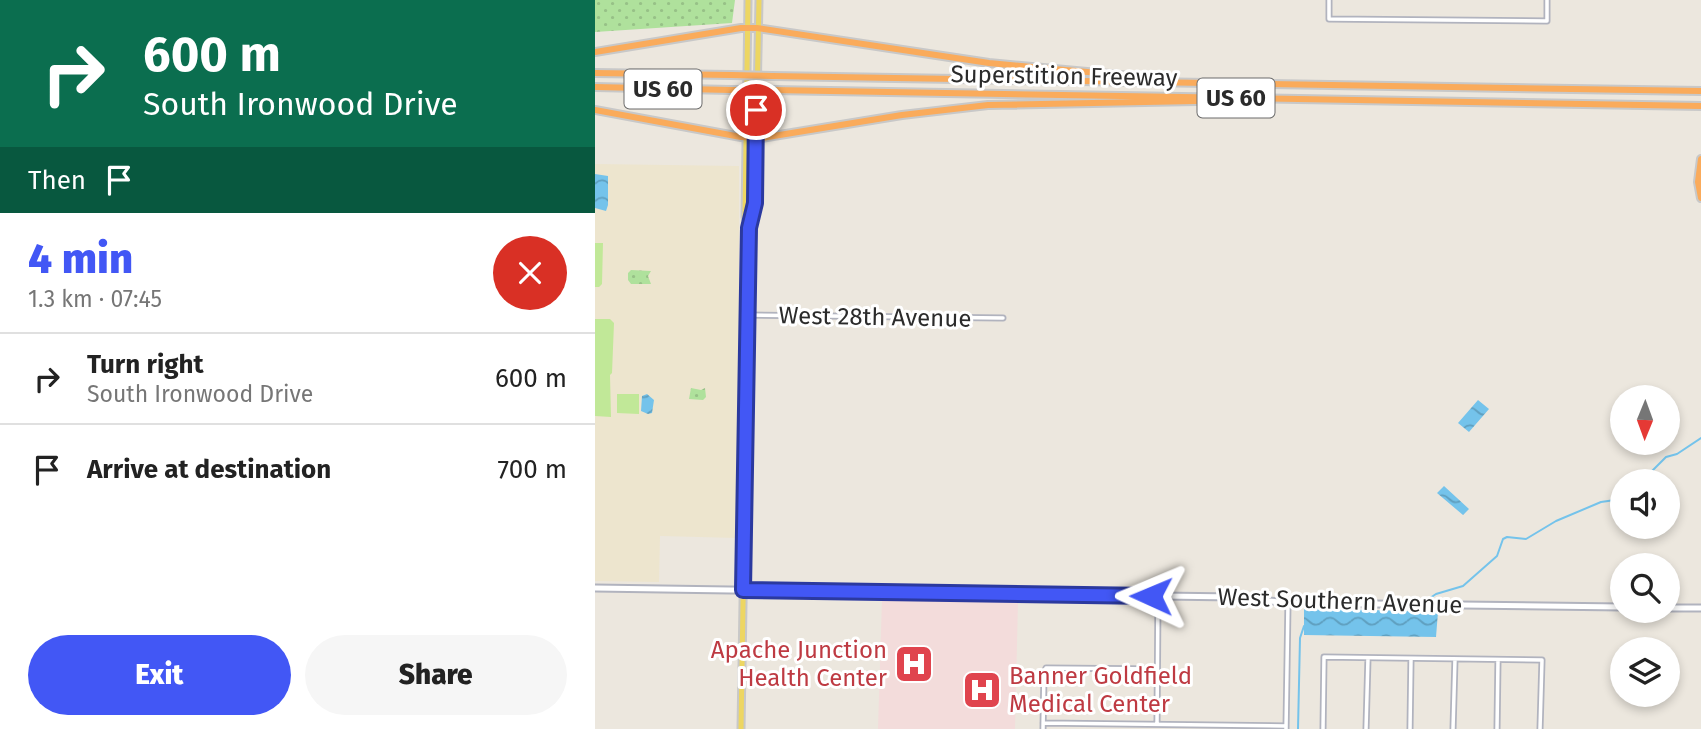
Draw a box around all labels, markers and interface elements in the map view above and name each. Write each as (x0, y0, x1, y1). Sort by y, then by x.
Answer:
text: 600 m (143, 25, 281, 84)
icon: right (28, 28, 119, 119)
street label: Superstition Freeway (950, 60, 1178, 92)
road number: US 60 (624, 69, 701, 108)
road number: US 60 (1197, 78, 1275, 118)
pin (726, 80, 786, 140)
text: South Ironwood Drive (143, 85, 458, 123)
icon: arrive (737, 91, 775, 129)
icon: arrive (100, 161, 138, 199)
text: Then (28, 165, 86, 196)
text: 4 min (28, 234, 133, 284)
button: close (493, 236, 567, 310)
text: 1.3 km · 07:45 (28, 285, 162, 313)
street label: West 28th Avenue (778, 301, 972, 333)
text: Turn right (87, 349, 204, 380)
icon: right (28, 360, 66, 398)
text: 600 m (495, 363, 567, 394)
text: South Ironwood Drive (87, 380, 313, 408)
north arrow (1610, 385, 1680, 455)
map controls (1610, 385, 1680, 707)
icon: arrive (28, 451, 66, 489)
text: Arrive at destination (87, 454, 331, 485)
text: 700 m (498, 454, 567, 485)
button: sound (1610, 469, 1680, 539)
button: search (1610, 553, 1680, 623)
position arrow (1114, 559, 1188, 633)
street label: West Southern Avenue (1217, 583, 1463, 619)
button: Exit (28, 635, 291, 715)
button: Share (305, 635, 567, 715)
place label: Apache Junction Health Center (711, 636, 888, 692)
button: layers (1610, 637, 1680, 707)
hospital icon: Apache Junction Health Center (893, 643, 935, 685)
place label: Banner Goldfield Medical Center (1009, 662, 1192, 718)
hospital icon: Banner Goldfield Medical Center (961, 669, 1003, 711)

